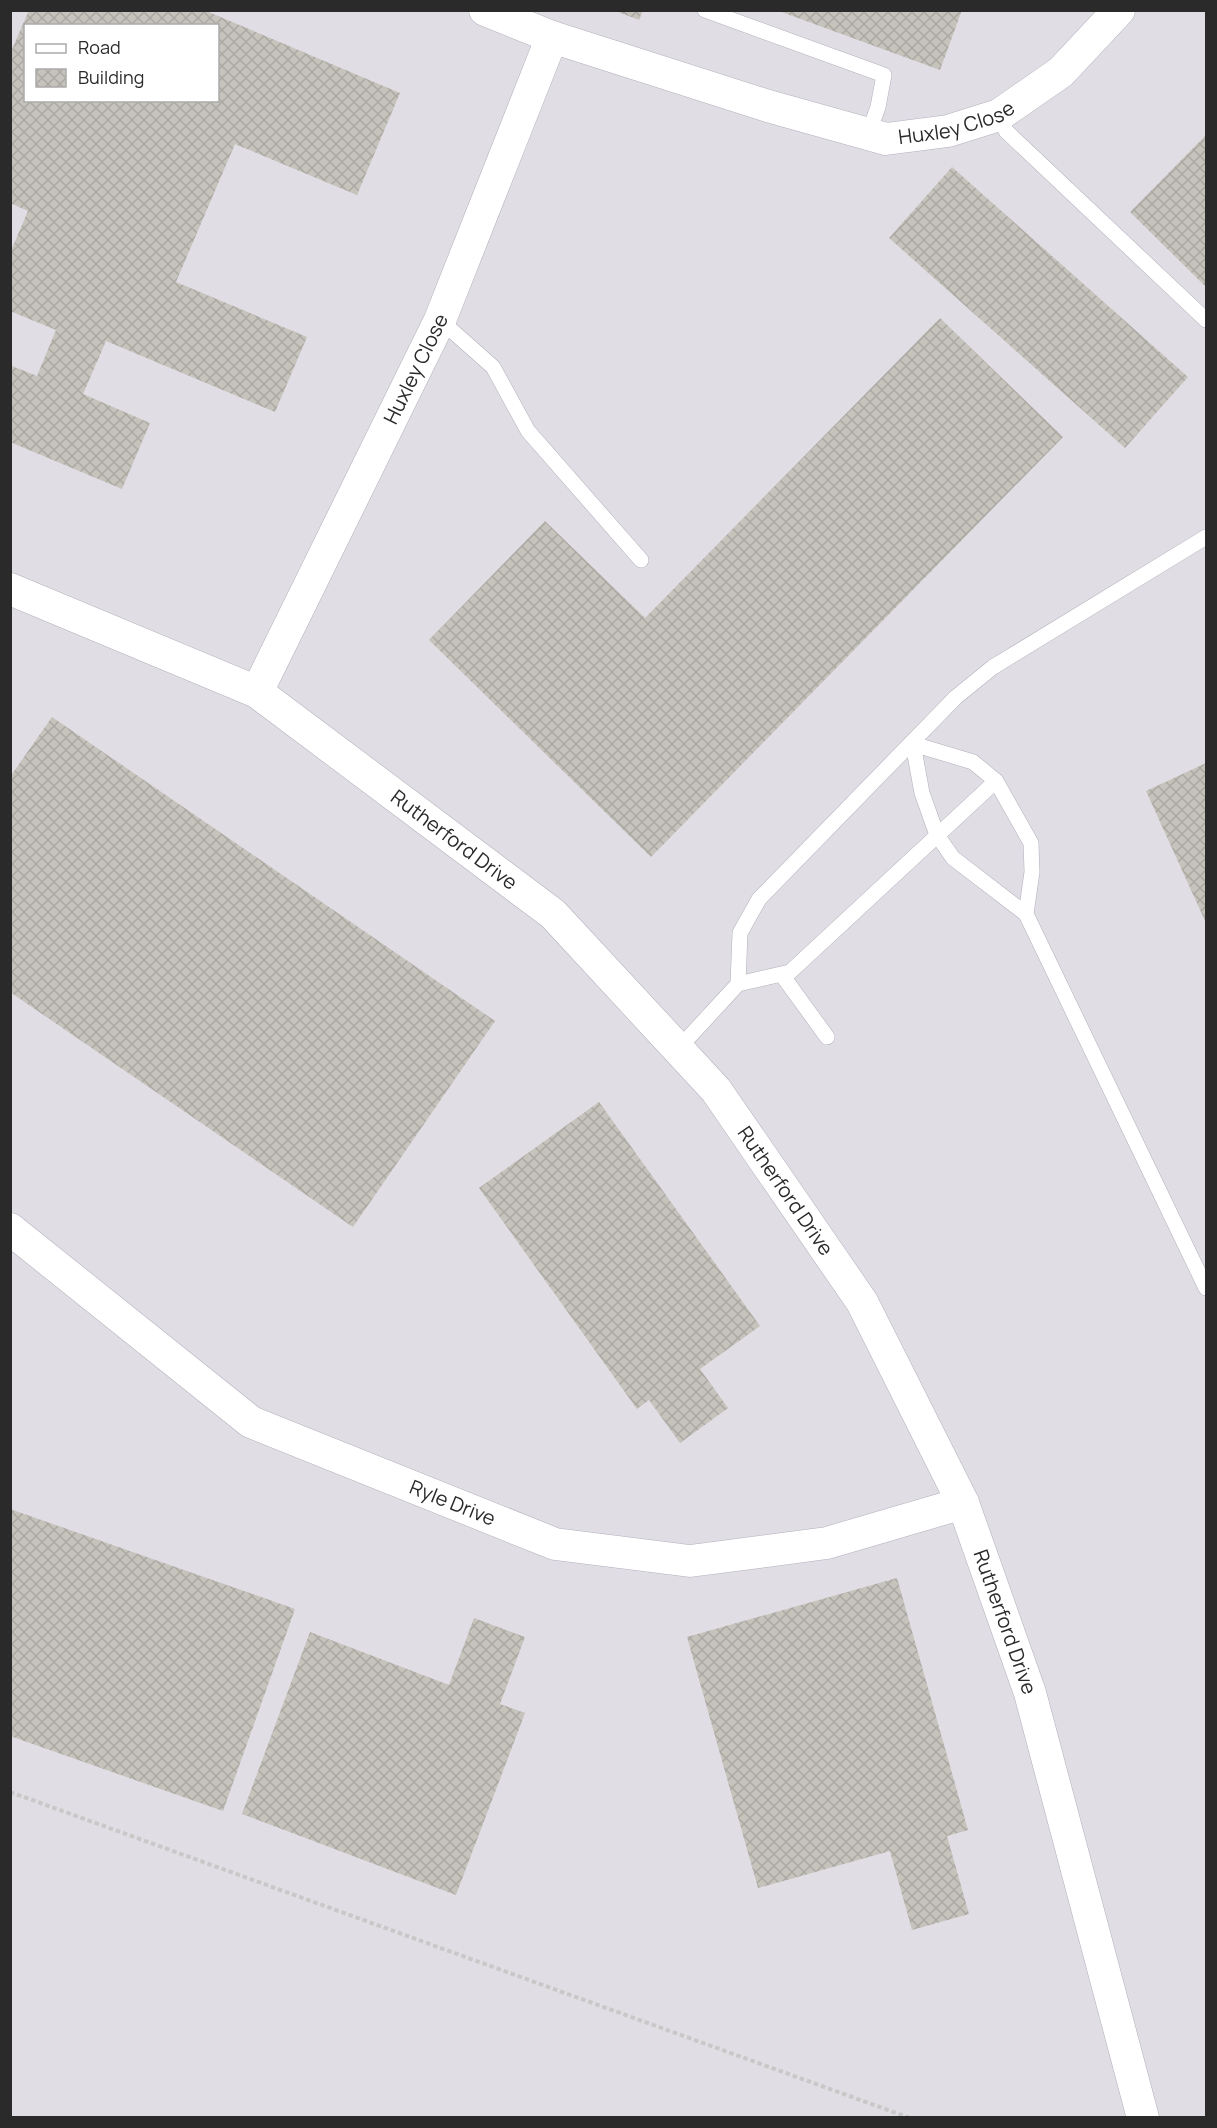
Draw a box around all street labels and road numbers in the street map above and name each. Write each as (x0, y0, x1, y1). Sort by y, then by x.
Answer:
street label: Huxley Close (897, 94, 1020, 150)
street label: Huxley Close (377, 309, 454, 428)
street label: Rutherford Drive (386, 783, 523, 896)
street label: Rutherford Drive (732, 1121, 840, 1261)
street label: Ryle Drive (406, 1473, 500, 1532)
street label: Rutherford Drive (967, 1546, 1043, 1698)

